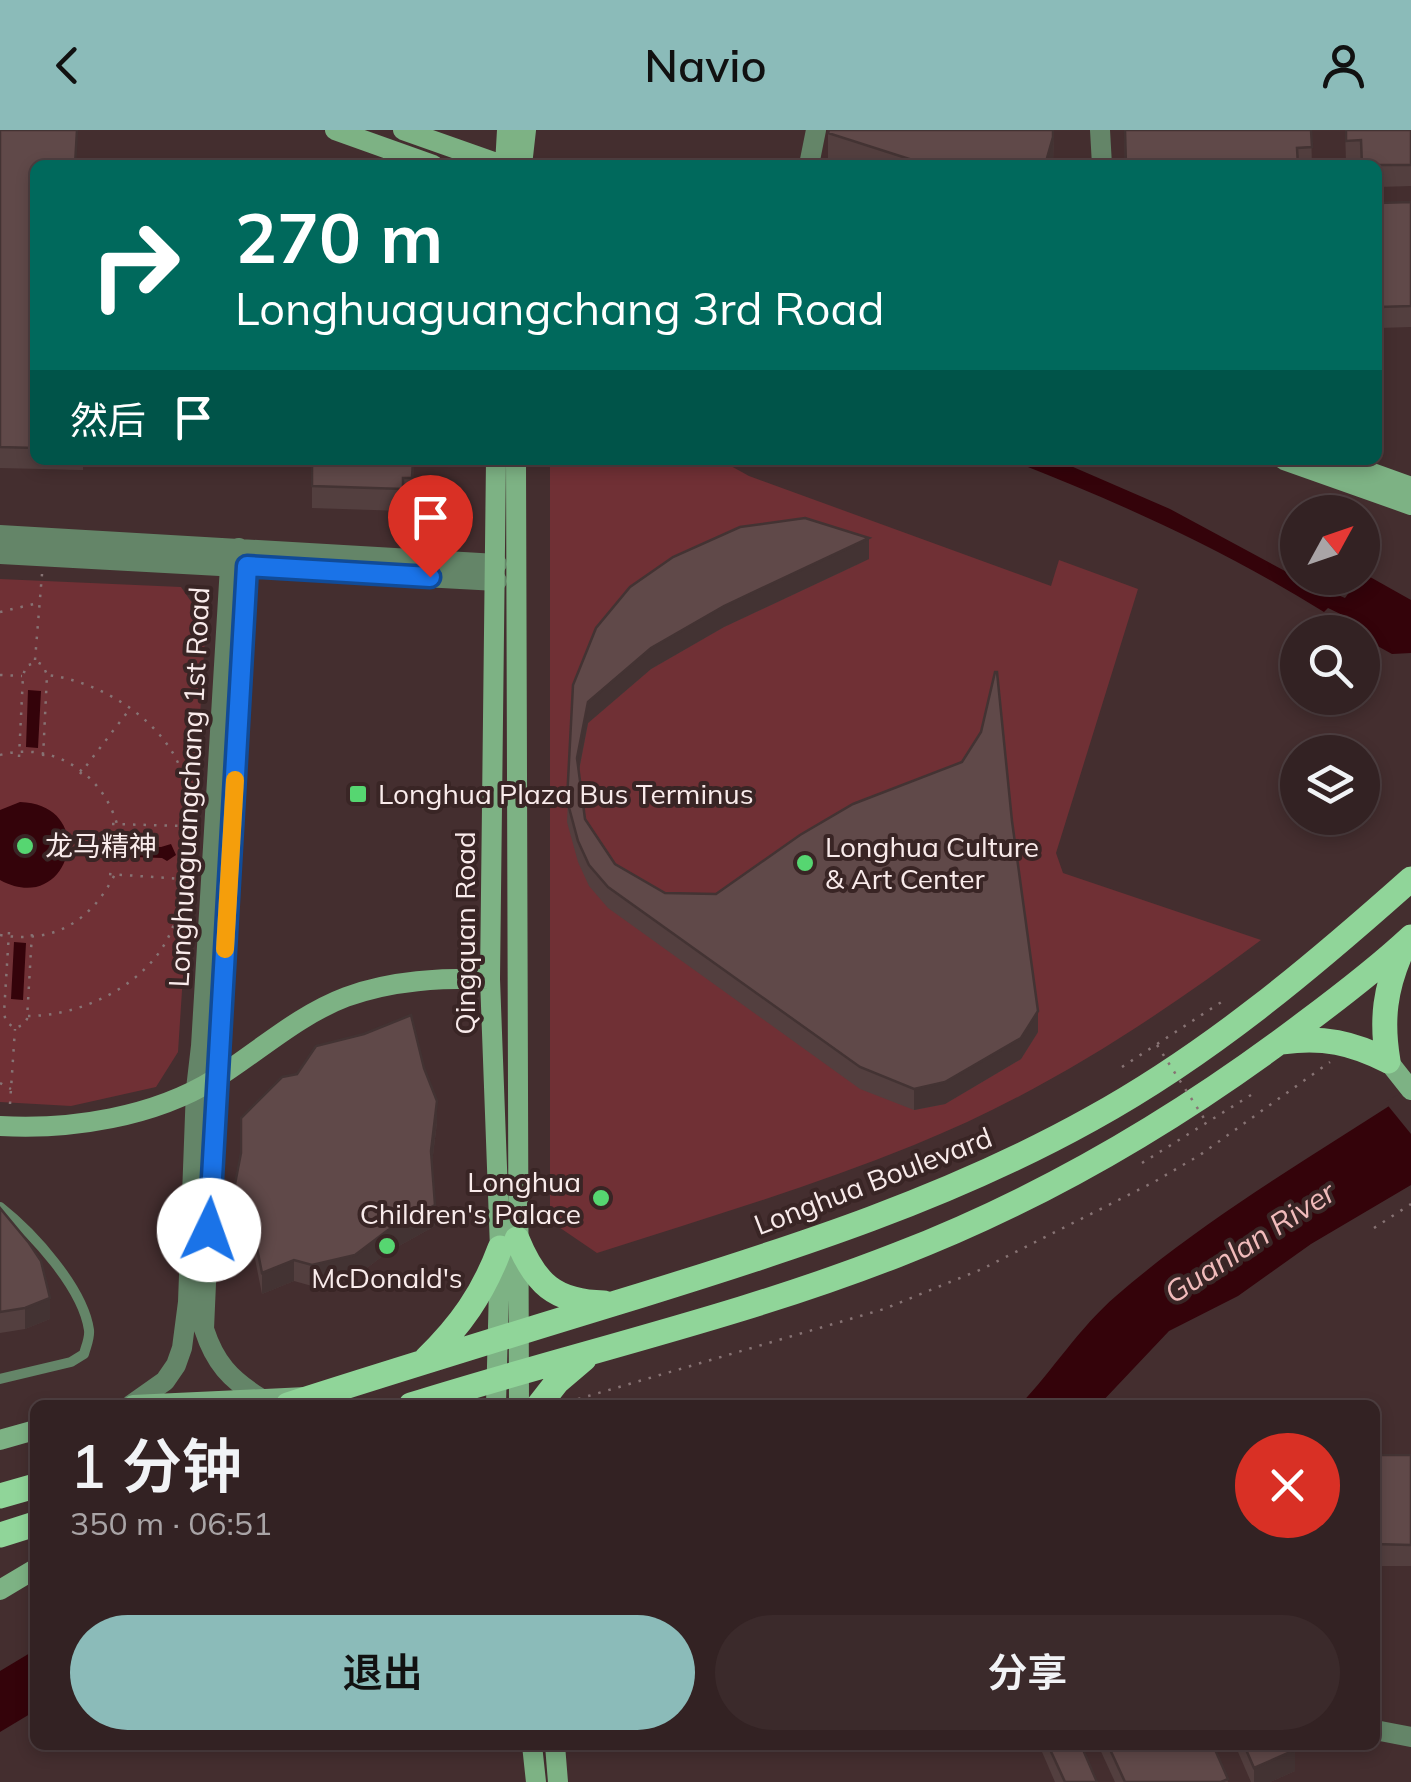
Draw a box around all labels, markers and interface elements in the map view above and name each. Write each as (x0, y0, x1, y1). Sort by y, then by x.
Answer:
text: Navio (644, 37, 767, 93)
icon: back (40, 38, 95, 93)
icon: person (1316, 38, 1371, 93)
text: 270 m (235, 193, 443, 281)
icon: right (70, 200, 200, 330)
text: Longhuaguangchang 3rd Road (235, 280, 884, 336)
icon: arrive (166, 390, 221, 445)
text: 然后 (70, 396, 146, 444)
pin (388, 475, 473, 578)
icon: arrive (403, 490, 458, 545)
north arrow (1280, 495, 1380, 595)
map controls (1280, 495, 1380, 835)
street label: Longhuaguangchang 1st Road (161, 586, 216, 988)
button: search (1280, 615, 1380, 715)
button: layers (1280, 735, 1380, 835)
place label: Longhua Plaza Bus Terminus (378, 776, 754, 811)
marker: Longhua Plaza Bus Terminus (347, 783, 369, 805)
place label: 龙马精神 (45, 828, 157, 863)
place label: Longhua Culture & Art Center (825, 829, 1039, 896)
street label: Qingquan Road (447, 831, 482, 1035)
marker: 龙马精神 (14, 835, 36, 857)
marker: Longhua Culture & Art Center (794, 852, 816, 874)
street label: Longhua Boulevard (749, 1119, 997, 1242)
place label: Longhua Children's Palace (360, 1164, 581, 1231)
water label: Guanlan River (1157, 1172, 1343, 1312)
position arrow (157, 1178, 261, 1282)
marker: Longhua Children's Palace (590, 1187, 612, 1209)
marker: McDonald's (376, 1235, 398, 1257)
place label: McDonald's (311, 1260, 463, 1295)
text: 1 分钟 (70, 1428, 242, 1503)
button: close (1235, 1433, 1340, 1538)
text: 350 m · 06:51 (70, 1503, 272, 1543)
button: 退出 (70, 1615, 695, 1730)
button: 分享 (715, 1615, 1340, 1730)

